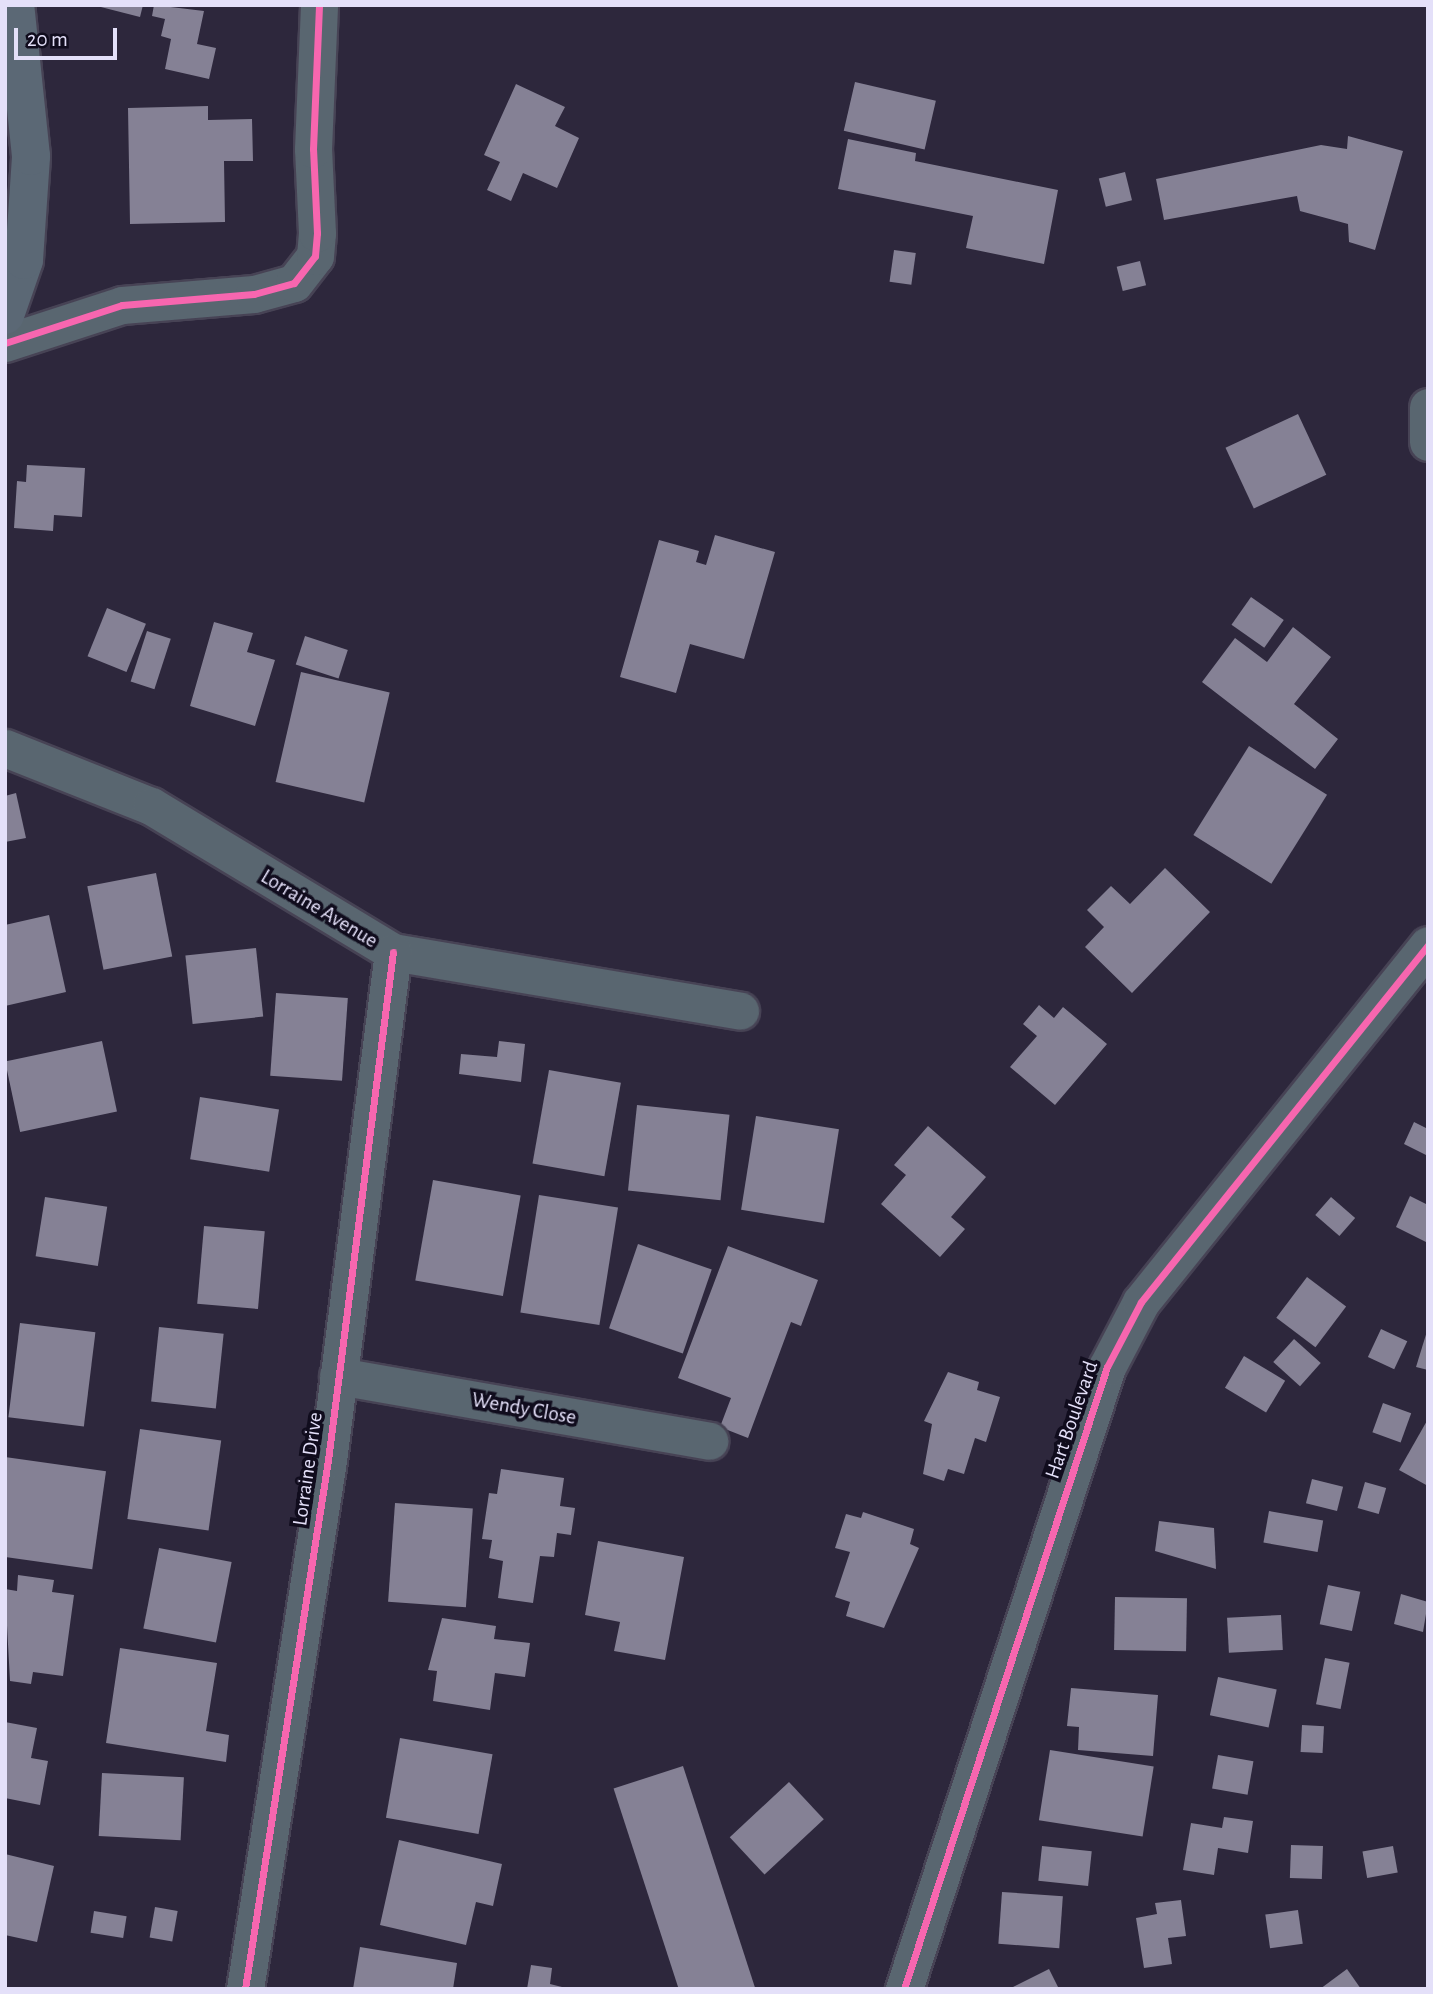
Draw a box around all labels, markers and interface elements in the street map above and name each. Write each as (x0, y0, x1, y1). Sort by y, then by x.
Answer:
scale bar (18, 14, 121, 58)
text: 20 m (27, 29, 68, 50)
street label: Lorraine Avenue (256, 864, 382, 954)
street label: Hart Boulevard (1040, 1358, 1104, 1482)
street label: Wendy Close (470, 1387, 578, 1431)
street label: Lorraine Drive (288, 1411, 328, 1527)

